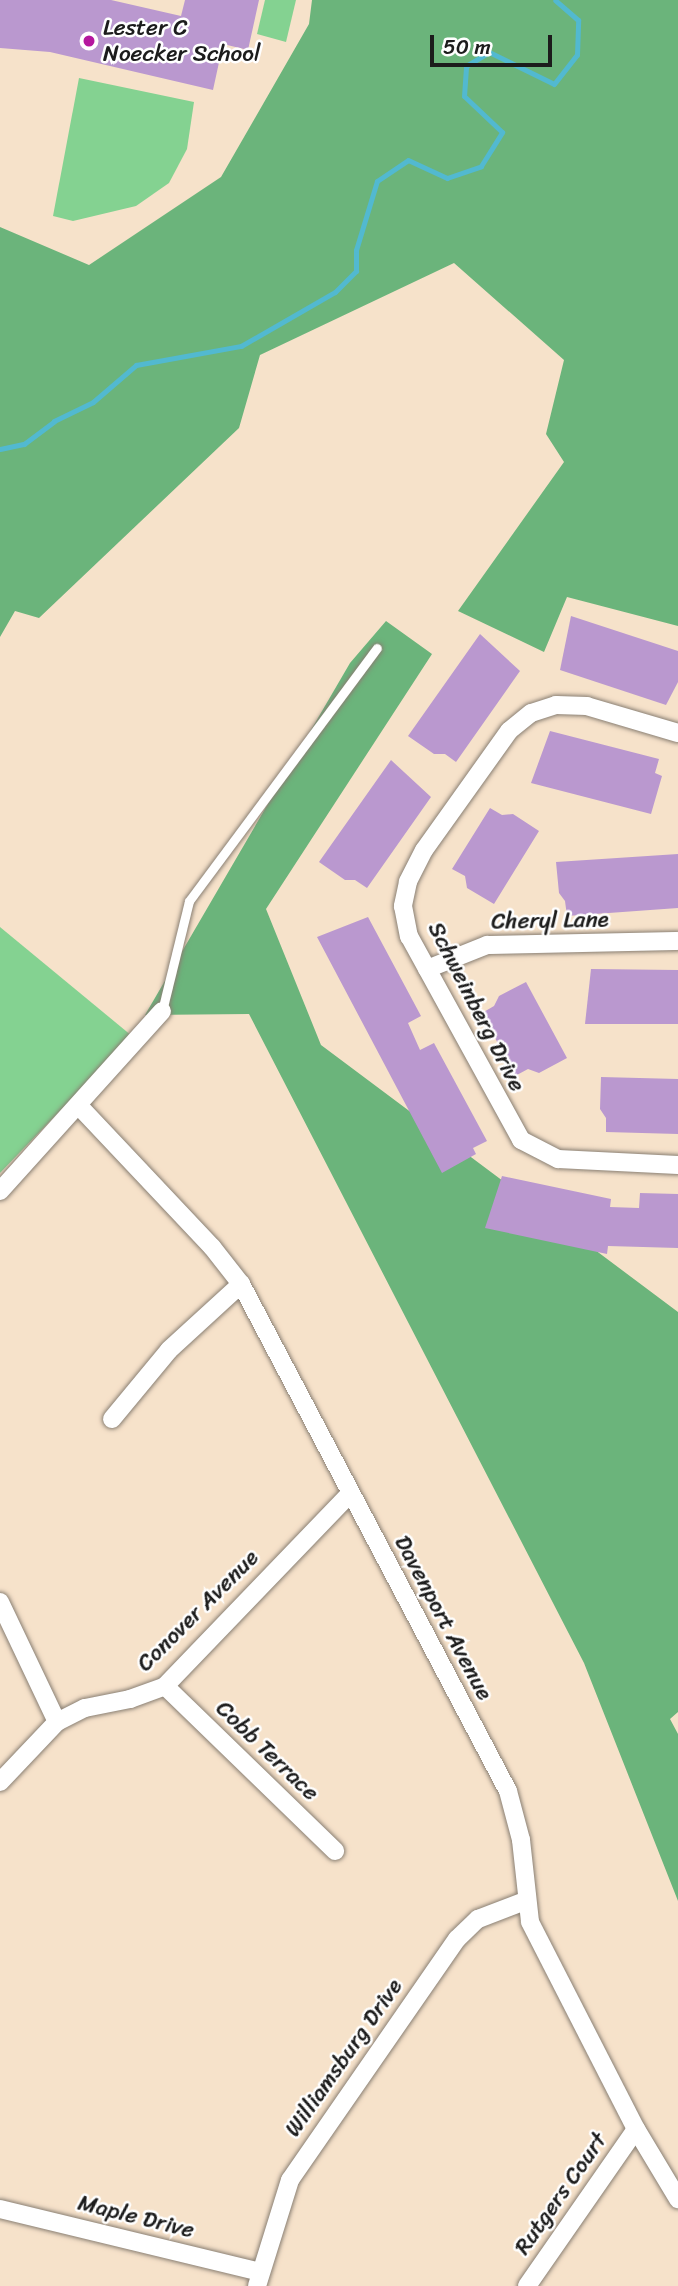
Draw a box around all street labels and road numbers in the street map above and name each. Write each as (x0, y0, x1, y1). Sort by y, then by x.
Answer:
street label: Cheryl Lane (491, 906, 609, 936)
street label: Schweinberg Drive (421, 917, 531, 1097)
street label: Davenport Avenue (388, 1531, 498, 1705)
street label: Conover Avenue (131, 1544, 265, 1678)
street label: Cobb Terrace (210, 1695, 324, 1807)
street label: Williamsburg Drive (279, 1973, 409, 2143)
street label: Rutgers Court (509, 2127, 613, 2261)
street label: Maple Drive (75, 2189, 197, 2245)

